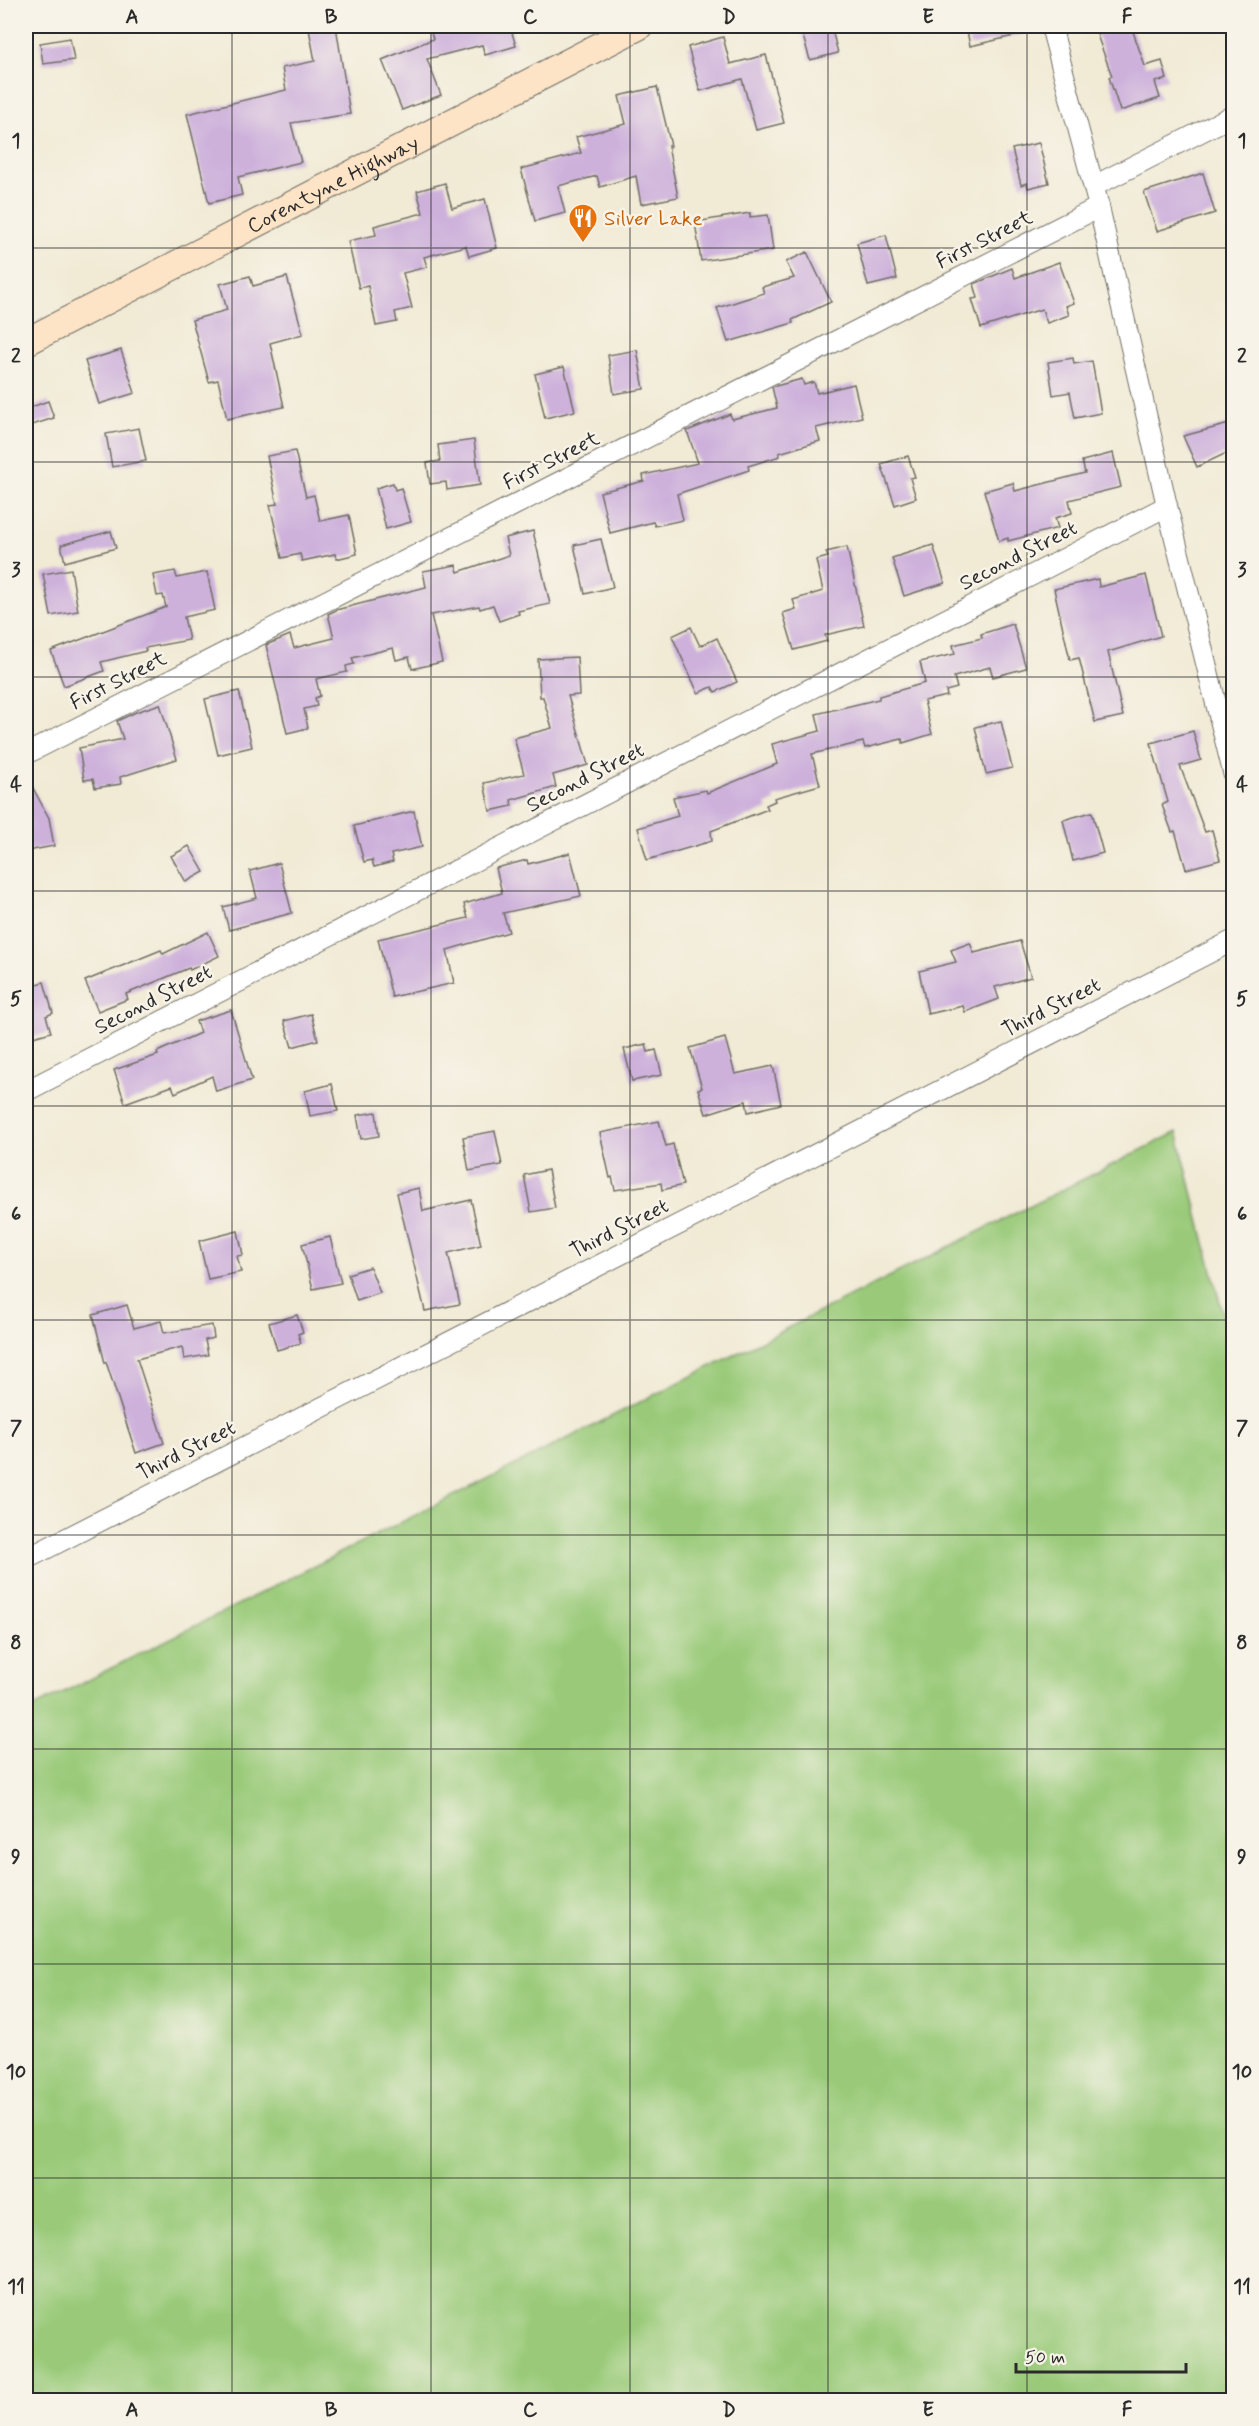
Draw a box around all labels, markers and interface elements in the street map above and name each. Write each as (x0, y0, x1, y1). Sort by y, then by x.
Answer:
text: A (125, 4, 139, 31)
text: B (325, 4, 338, 31)
text: C (523, 4, 538, 31)
text: D (722, 4, 736, 31)
text: E (922, 4, 934, 31)
text: F (1122, 4, 1133, 31)
text: 1 (12, 128, 20, 155)
text: 1 (1238, 128, 1246, 155)
street label: Corentyne Highway (243, 129, 424, 241)
restaurant icon: Silver Lake (567, 202, 599, 244)
street label: First Street (931, 203, 1038, 276)
place label: Silver Lake (604, 205, 703, 233)
text: 2 (11, 343, 21, 370)
text: 2 (1237, 343, 1247, 370)
street label: First Street (498, 424, 605, 497)
street label: Second Street (955, 514, 1082, 598)
text: 3 (11, 557, 21, 584)
text: 3 (1237, 557, 1247, 584)
street label: First Street (65, 644, 172, 717)
street label: Second Street (522, 736, 649, 820)
text: 4 (10, 772, 22, 799)
text: 4 (1236, 772, 1248, 799)
street label: Second Street (90, 958, 217, 1042)
street label: Third Street (997, 971, 1106, 1045)
text: 5 (10, 986, 22, 1013)
text: 5 (1236, 986, 1248, 1013)
street label: Third Street (565, 1192, 674, 1266)
text: 6 (11, 1201, 21, 1228)
text: 6 (1237, 1201, 1247, 1228)
street label: Third Street (132, 1414, 241, 1488)
text: 7 (10, 1415, 22, 1442)
text: 7 (1236, 1415, 1248, 1442)
text: 8 (10, 1630, 22, 1657)
text: 8 (1236, 1630, 1248, 1657)
text: 9 (11, 1844, 21, 1871)
text: 9 (1237, 1844, 1247, 1871)
text: 10 (6, 2059, 26, 2086)
text: 10 (1232, 2059, 1252, 2086)
text: 11 (7, 2274, 25, 2301)
text: 11 (1233, 2274, 1251, 2301)
scale bar (1016, 2336, 1186, 2374)
text: 50 m (1025, 2346, 1065, 2370)
text: A (125, 2397, 139, 2424)
text: B (325, 2397, 338, 2424)
text: C (523, 2397, 538, 2424)
text: D (722, 2397, 736, 2424)
text: E (922, 2397, 934, 2424)
text: F (1122, 2397, 1133, 2424)

